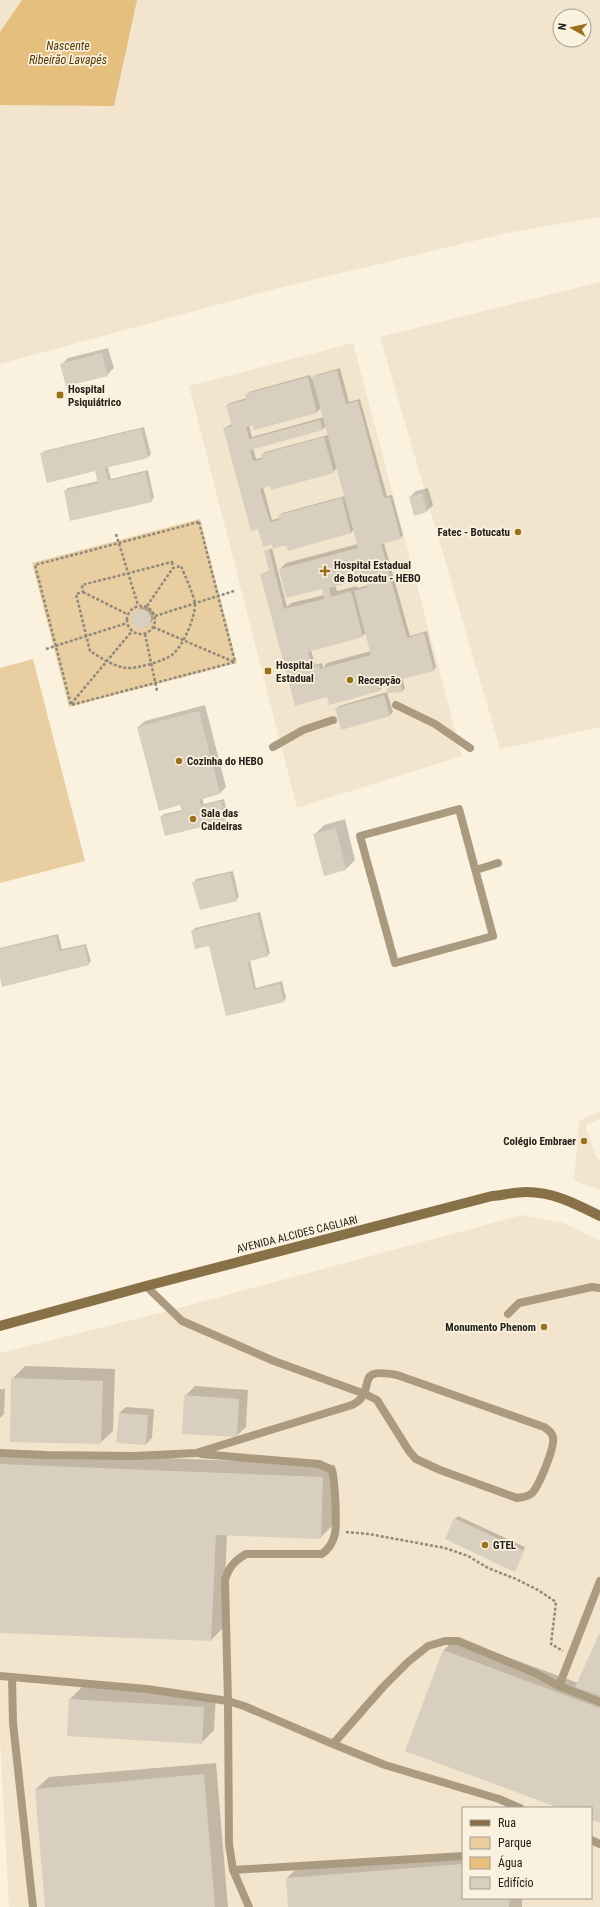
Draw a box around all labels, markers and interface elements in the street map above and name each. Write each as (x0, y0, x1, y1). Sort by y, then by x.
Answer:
north arrow (552, 8, 592, 48)
text: N (556, 22, 570, 31)
water label: Nascente Ribeirão Lavapés (29, 39, 107, 67)
place label: Hospital Psiquiátrico (68, 383, 122, 409)
marker: Hospital Psiquiátrico (55, 390, 65, 400)
place label: Fatec - Botucatu (438, 526, 510, 539)
marker: Fatec - Botucatu (513, 527, 523, 537)
place label: Hospital Estadual de Botucatu - HEBO (334, 559, 421, 585)
marker: Hospital Estadual de Botucatu - HEBO (319, 565, 331, 577)
place label: Hospital Estadual (276, 659, 314, 685)
marker: Hospital Estadual (263, 666, 273, 676)
place label: Recepção (358, 674, 401, 687)
marker: Recepção (345, 675, 355, 685)
place label: Cozinha do HEBO (187, 755, 264, 768)
marker: Cozinha do HEBO (174, 756, 184, 766)
place label: Sala das Caldeiras (201, 807, 242, 833)
marker: Sala das Caldeiras (188, 814, 198, 824)
place label: Colégio Embraer (503, 1135, 576, 1148)
marker: Colégio Embraer (579, 1136, 589, 1146)
street label: AVENIDA ALCIDES CAGLIARI (235, 1213, 359, 1256)
place label: Monumento Phenom (445, 1321, 536, 1334)
marker: Monumento Phenom (539, 1322, 549, 1332)
place label: GTEL (493, 1539, 516, 1552)
marker: GTEL (480, 1540, 490, 1550)
legend (462, 1807, 592, 1899)
text: Rua (498, 1816, 516, 1830)
text: Parque (498, 1836, 532, 1850)
text: Água (498, 1855, 523, 1870)
text: Edifício (498, 1876, 534, 1890)

